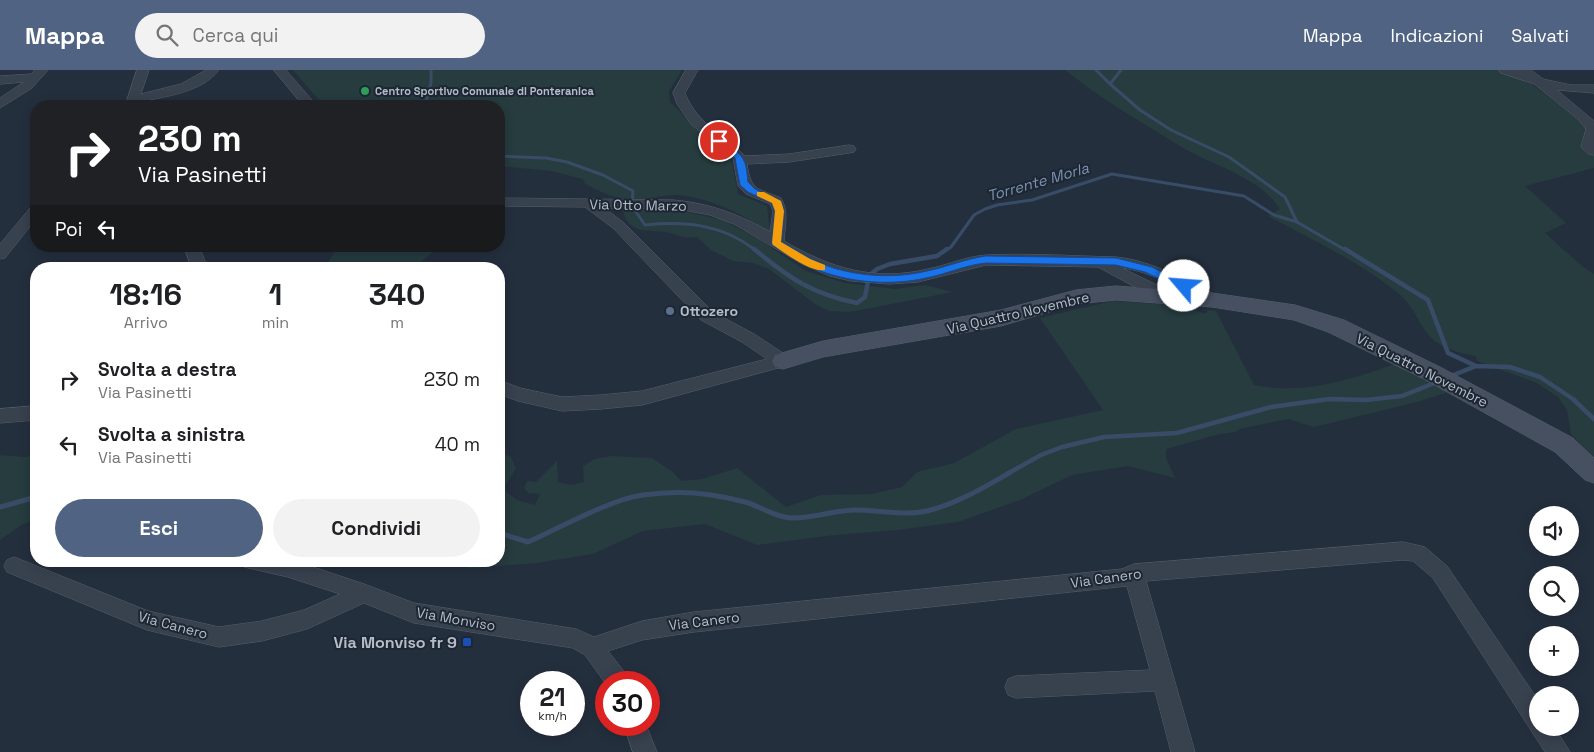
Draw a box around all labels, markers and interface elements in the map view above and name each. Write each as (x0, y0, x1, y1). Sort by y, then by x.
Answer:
search box (135, 13, 485, 58)
text: Mappa (25, 20, 105, 51)
icon: search (153, 21, 181, 49)
text: Cerca qui (193, 23, 279, 48)
text: Mappa (1303, 24, 1362, 47)
text: Indicazioni (1390, 24, 1483, 47)
text: Salvati (1511, 24, 1569, 47)
place label: Centro Sportivo Comunale di Ponteranica (375, 84, 594, 98)
marker: Centro Sportivo Comunale di Ponteranica (359, 85, 371, 97)
text: 230 m (138, 117, 242, 161)
icon: right (55, 120, 120, 185)
pin (698, 120, 740, 162)
icon: arrive (705, 127, 733, 155)
water label: Torrente Morla (985, 158, 1091, 205)
text: Via Pasinetti (138, 160, 267, 188)
street label: Via Otto Marzo (589, 195, 687, 215)
icon: left (93, 215, 121, 243)
text: Poi (55, 217, 83, 242)
position arrow (1157, 259, 1209, 311)
text: 18:16 (110, 275, 182, 314)
text: 1 (269, 275, 282, 314)
text: 340 (369, 275, 425, 314)
street label: Via Quattro Novembre (945, 288, 1091, 338)
place label: Ottozero (680, 302, 738, 320)
marker: Ottozero (664, 305, 676, 317)
text: Arrivo (124, 312, 168, 333)
text: min (262, 312, 289, 333)
text: m (390, 312, 404, 333)
street label: Via Quattro Novembre (1353, 329, 1491, 411)
text: Svolta a destra (98, 357, 236, 382)
icon: right (55, 366, 83, 394)
text: 230 m (424, 367, 480, 392)
text: Via Pasinetti (98, 382, 192, 403)
text: Svolta a sinistra (98, 422, 245, 447)
icon: left (55, 431, 83, 459)
text: 40 m (435, 432, 480, 457)
text: Via Pasinetti (98, 447, 192, 468)
button: Esci (55, 499, 263, 557)
button: Condividi (273, 499, 480, 557)
map controls (1529, 506, 1579, 736)
button: sound (1529, 506, 1579, 556)
street label: Via Canero (1069, 564, 1143, 592)
button: search (1529, 566, 1579, 616)
street label: Via Monviso (415, 603, 497, 635)
street label: Via Canero (136, 607, 210, 643)
street label: Via Canero (667, 608, 741, 634)
button: + (1529, 626, 1579, 676)
place label: Via Monviso fr 9 (333, 632, 457, 653)
marker: Via Monviso fr 9 (461, 636, 473, 648)
speed limit sign: 30 (595, 671, 660, 736)
text: 21 (539, 681, 566, 713)
button: − (1529, 686, 1579, 736)
text: km/h (538, 708, 567, 724)

